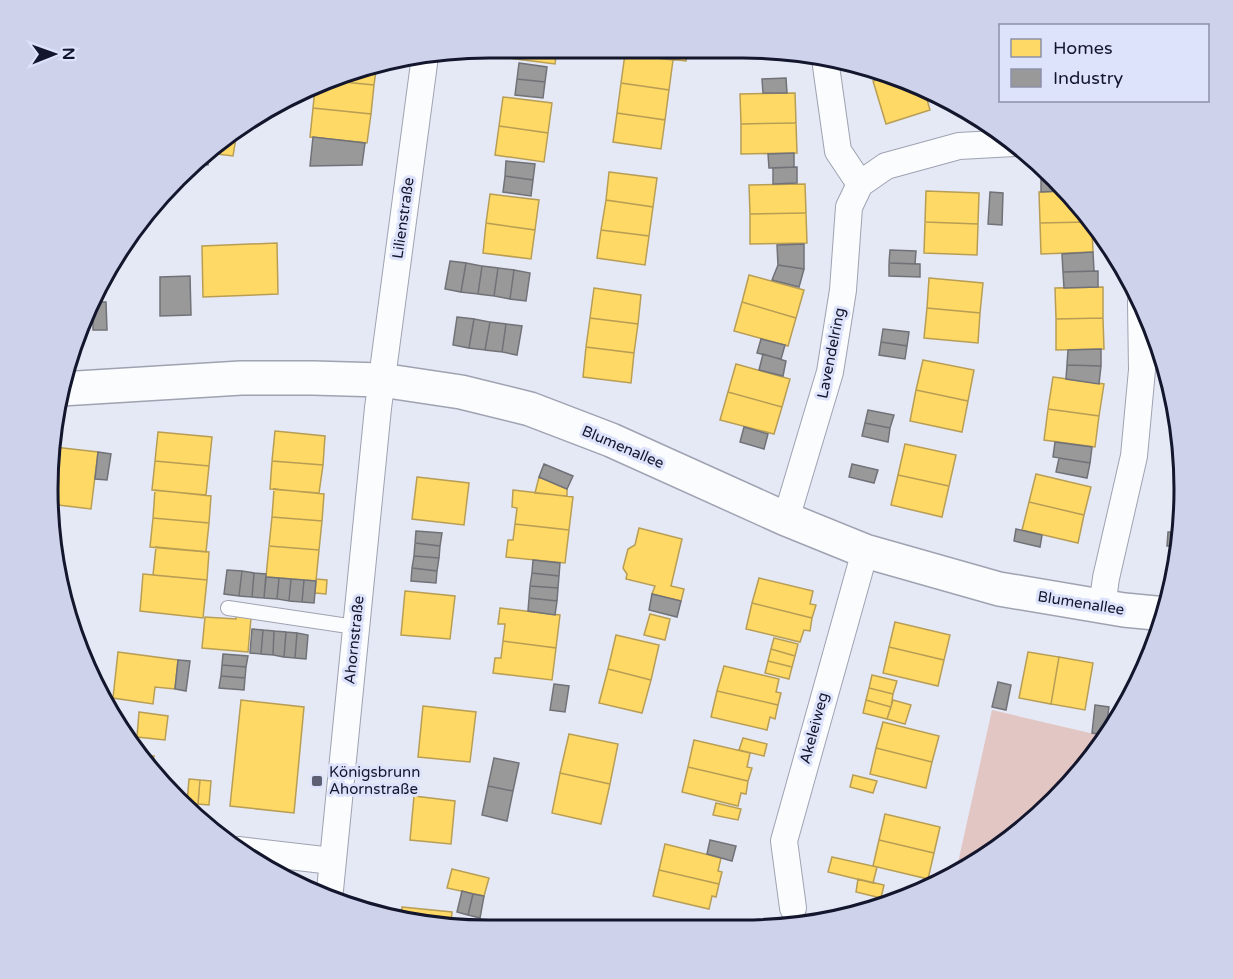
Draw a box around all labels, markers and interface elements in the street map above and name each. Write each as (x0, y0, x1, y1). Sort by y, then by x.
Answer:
north arrow (24, 24, 84, 84)
legend (999, 24, 1209, 102)
text: Homes (1053, 37, 1113, 59)
text: N (58, 47, 78, 60)
text: Industry (1053, 67, 1124, 89)
street label: Lilienstraße (388, 176, 418, 260)
street label: Lavendelring (813, 306, 849, 400)
street label: Blumenallee (579, 422, 667, 472)
street label: Blumenallee (1036, 587, 1126, 619)
street label: Ahornstraße (340, 595, 368, 685)
street label: Akeleiweg (796, 690, 832, 766)
place label: Königsbrunn Ahornstraße (329, 763, 420, 798)
marker: Königsbrunn Ahornstraße (310, 774, 324, 788)

